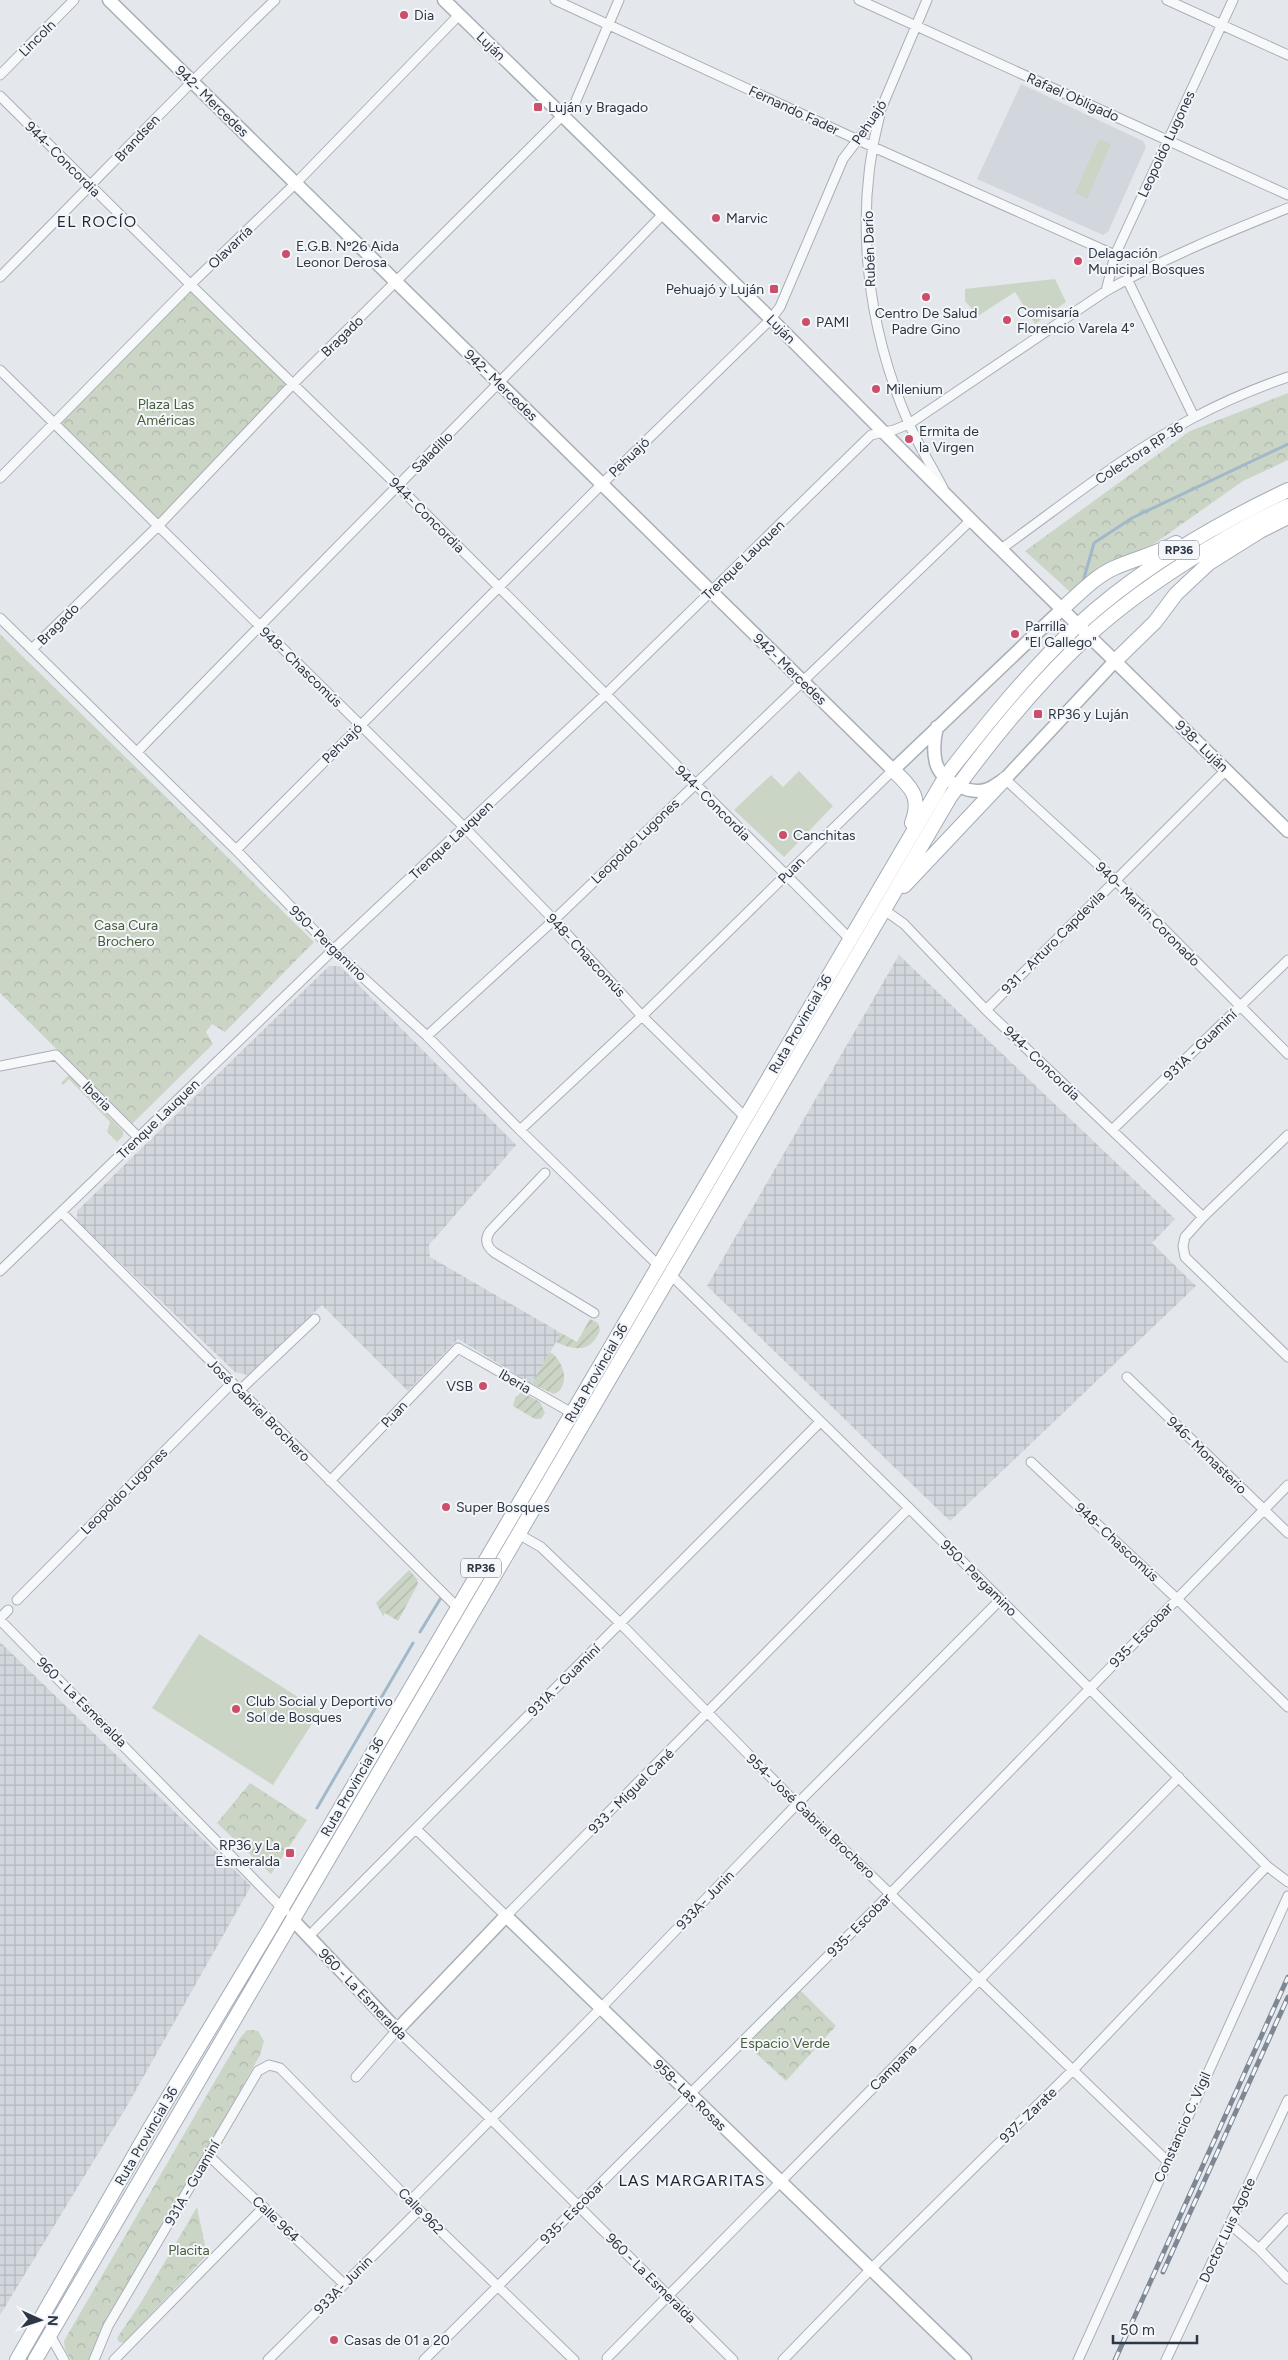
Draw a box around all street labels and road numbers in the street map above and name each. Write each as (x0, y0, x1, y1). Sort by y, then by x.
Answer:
street label: Lincoln (15, 16, 59, 60)
street label: Luján (473, 29, 509, 64)
street label: 942- Mercedes (171, 62, 252, 141)
street label: Rafael Obligado (1024, 69, 1122, 125)
street label: Fernando Fader (746, 82, 842, 139)
street label: Leopoldo Lugones (1134, 88, 1199, 200)
street label: Pehuajó (848, 97, 891, 148)
street label: Brandsen (111, 111, 164, 166)
street label: 944- Concordia (21, 118, 104, 201)
street label: Rubén Darío (860, 210, 879, 288)
street label: Olavarría (205, 222, 256, 273)
street label: Luján (763, 311, 799, 347)
street label: Bragado (318, 312, 367, 361)
street label: 942- Mercedes (460, 346, 541, 425)
street label: Colectora RP 36 (1092, 419, 1186, 488)
street label: Saladillo (408, 428, 457, 477)
street label: Pehuajó (605, 434, 653, 481)
street label: 944- Concordia (385, 474, 468, 557)
street label: Trenque Lauquen (699, 517, 788, 604)
road number: RP36 (1159, 540, 1199, 560)
street label: Bragado (34, 600, 83, 649)
street label: 948- Chascomús (256, 624, 345, 711)
street label: 942- Mercedes (749, 630, 830, 709)
street label: 938- Luján (1172, 717, 1232, 776)
street label: Pehuajó (319, 720, 366, 767)
street label: 944- Concordia (671, 762, 754, 845)
street label: Leopoldo Lugones (588, 795, 683, 888)
street label: Trenque Lauquen (406, 797, 497, 883)
street label: Puan (774, 853, 808, 887)
street label: 940- Martín Coronado (1092, 859, 1203, 970)
street label: 931 - Arturo Capdevila (998, 887, 1109, 998)
street label: 950- Pergamino (285, 902, 370, 985)
street label: 948- Chascomús (543, 910, 629, 1001)
street label: Ruta Provincial 36 (765, 972, 836, 1077)
street label: 931A - Guaminí (1160, 1006, 1241, 1085)
street label: 944- Concordia (1000, 1023, 1083, 1104)
street label: Trenque Lauquen (114, 1076, 203, 1163)
street label: Iberia (78, 1078, 115, 1115)
street label: Ruta Provincial 36 (561, 1321, 632, 1426)
street label: José Gabriel Brochero (204, 1355, 314, 1465)
street label: Iberia (495, 1365, 534, 1397)
street label: Puan (378, 1397, 411, 1431)
street label: 946- Monasterio (1163, 1413, 1250, 1498)
street label: Leopoldo Lugones (77, 1444, 171, 1538)
street label: 948- Chascomús (1071, 1499, 1162, 1585)
street label: 950- Pergamino (937, 1537, 1020, 1620)
road number: RP36 (461, 1559, 501, 1578)
street label: 935- Escobar (1106, 1599, 1177, 1671)
street label: 931A - Guaminí (525, 1640, 605, 1720)
street label: 960 - La Esmeralda (33, 1654, 130, 1751)
street label: Ruta Provincial 36 (317, 1735, 388, 1840)
street label: 933 - Miguel Cané (585, 1745, 678, 1838)
street label: 954- José Gabriel Brochero (743, 1750, 879, 1882)
street label: 933A- Junin (673, 1867, 738, 1934)
street label: 935- Escobar (824, 1890, 895, 1961)
street label: 960 - La Esmeralda (315, 1945, 410, 2043)
street label: Campana (866, 2040, 920, 2094)
street label: 958- Las Rosas (649, 2056, 730, 2135)
street label: Constancio C. Vigil (1150, 2069, 1214, 2185)
street label: Ruta Provincial 36 (111, 2084, 182, 2189)
street label: 937- Zarate (996, 2084, 1061, 2147)
street label: 931A - Guaminí (161, 2137, 224, 2229)
street label: Doctor Luis Agote (1196, 2175, 1259, 2285)
street label: 935- Escobar (537, 2177, 608, 2248)
street label: Calle 962 (394, 2185, 447, 2238)
street label: Calle 964 (249, 2193, 303, 2246)
street label: 960 - La Esmeralda (602, 2230, 699, 2327)
street label: 933A- Junin (311, 2252, 376, 2318)

